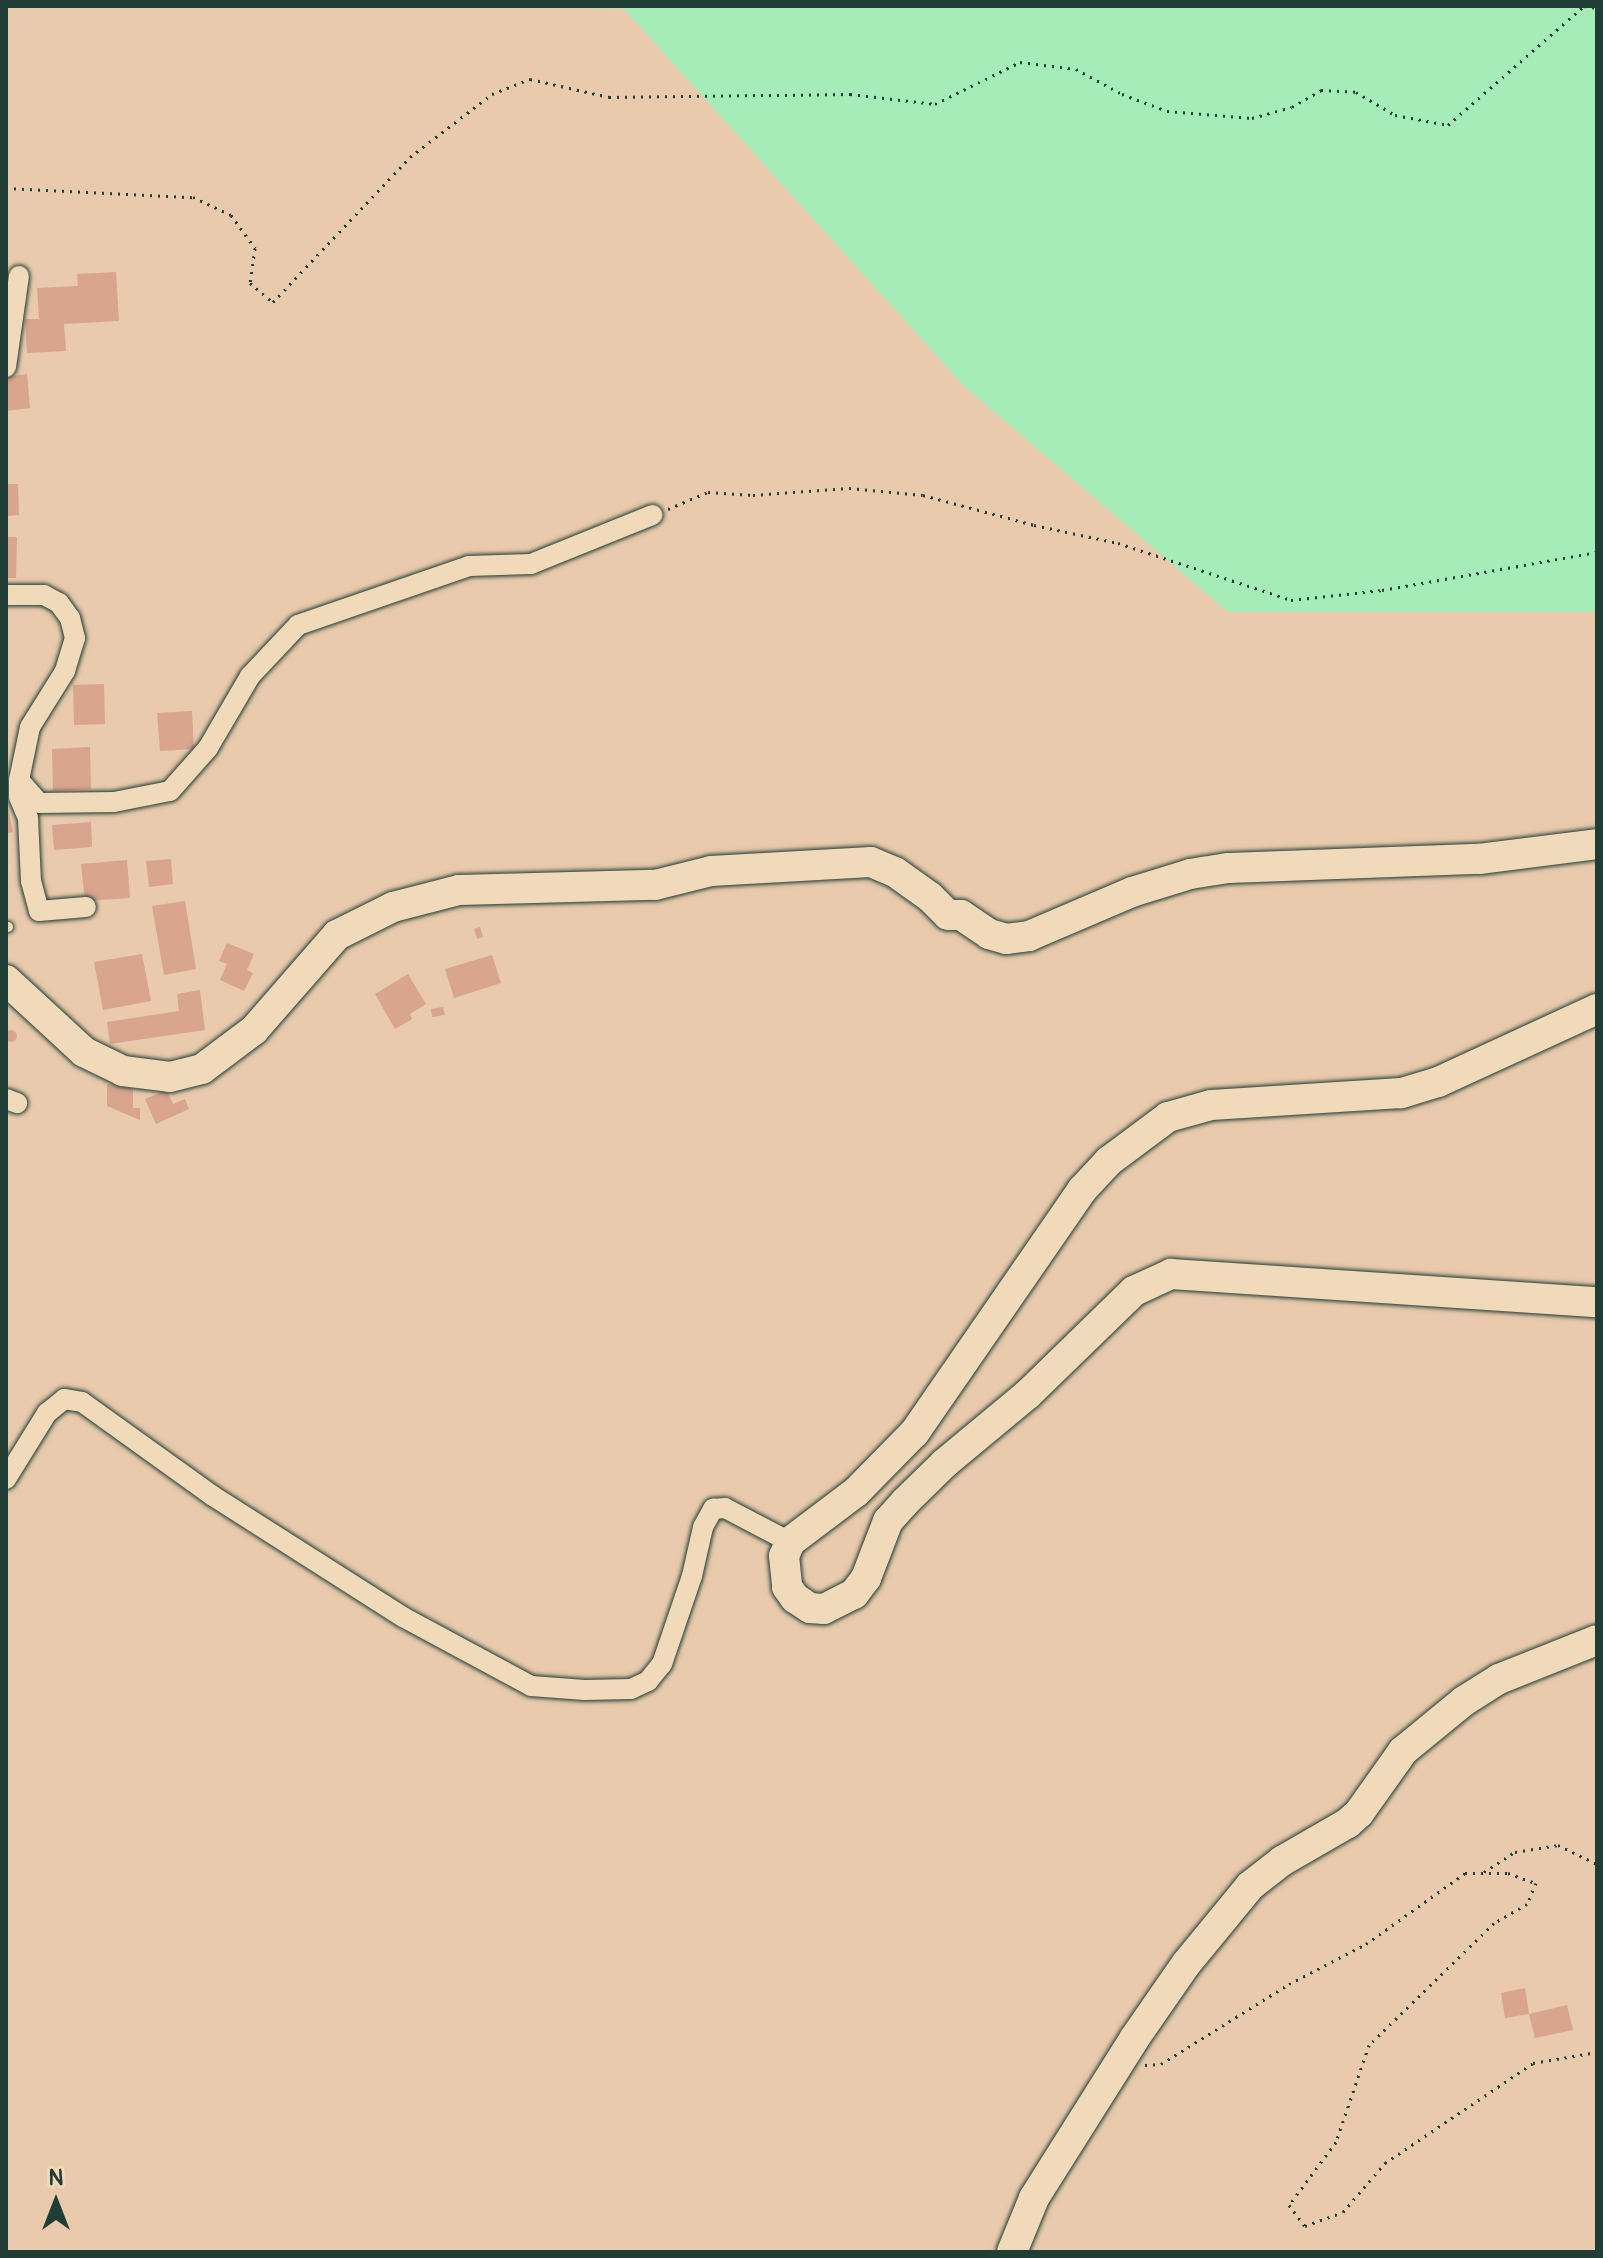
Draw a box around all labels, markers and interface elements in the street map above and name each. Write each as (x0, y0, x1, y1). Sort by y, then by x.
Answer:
north arrow (16, 2162, 96, 2242)
text: N (49, 2164, 63, 2192)

